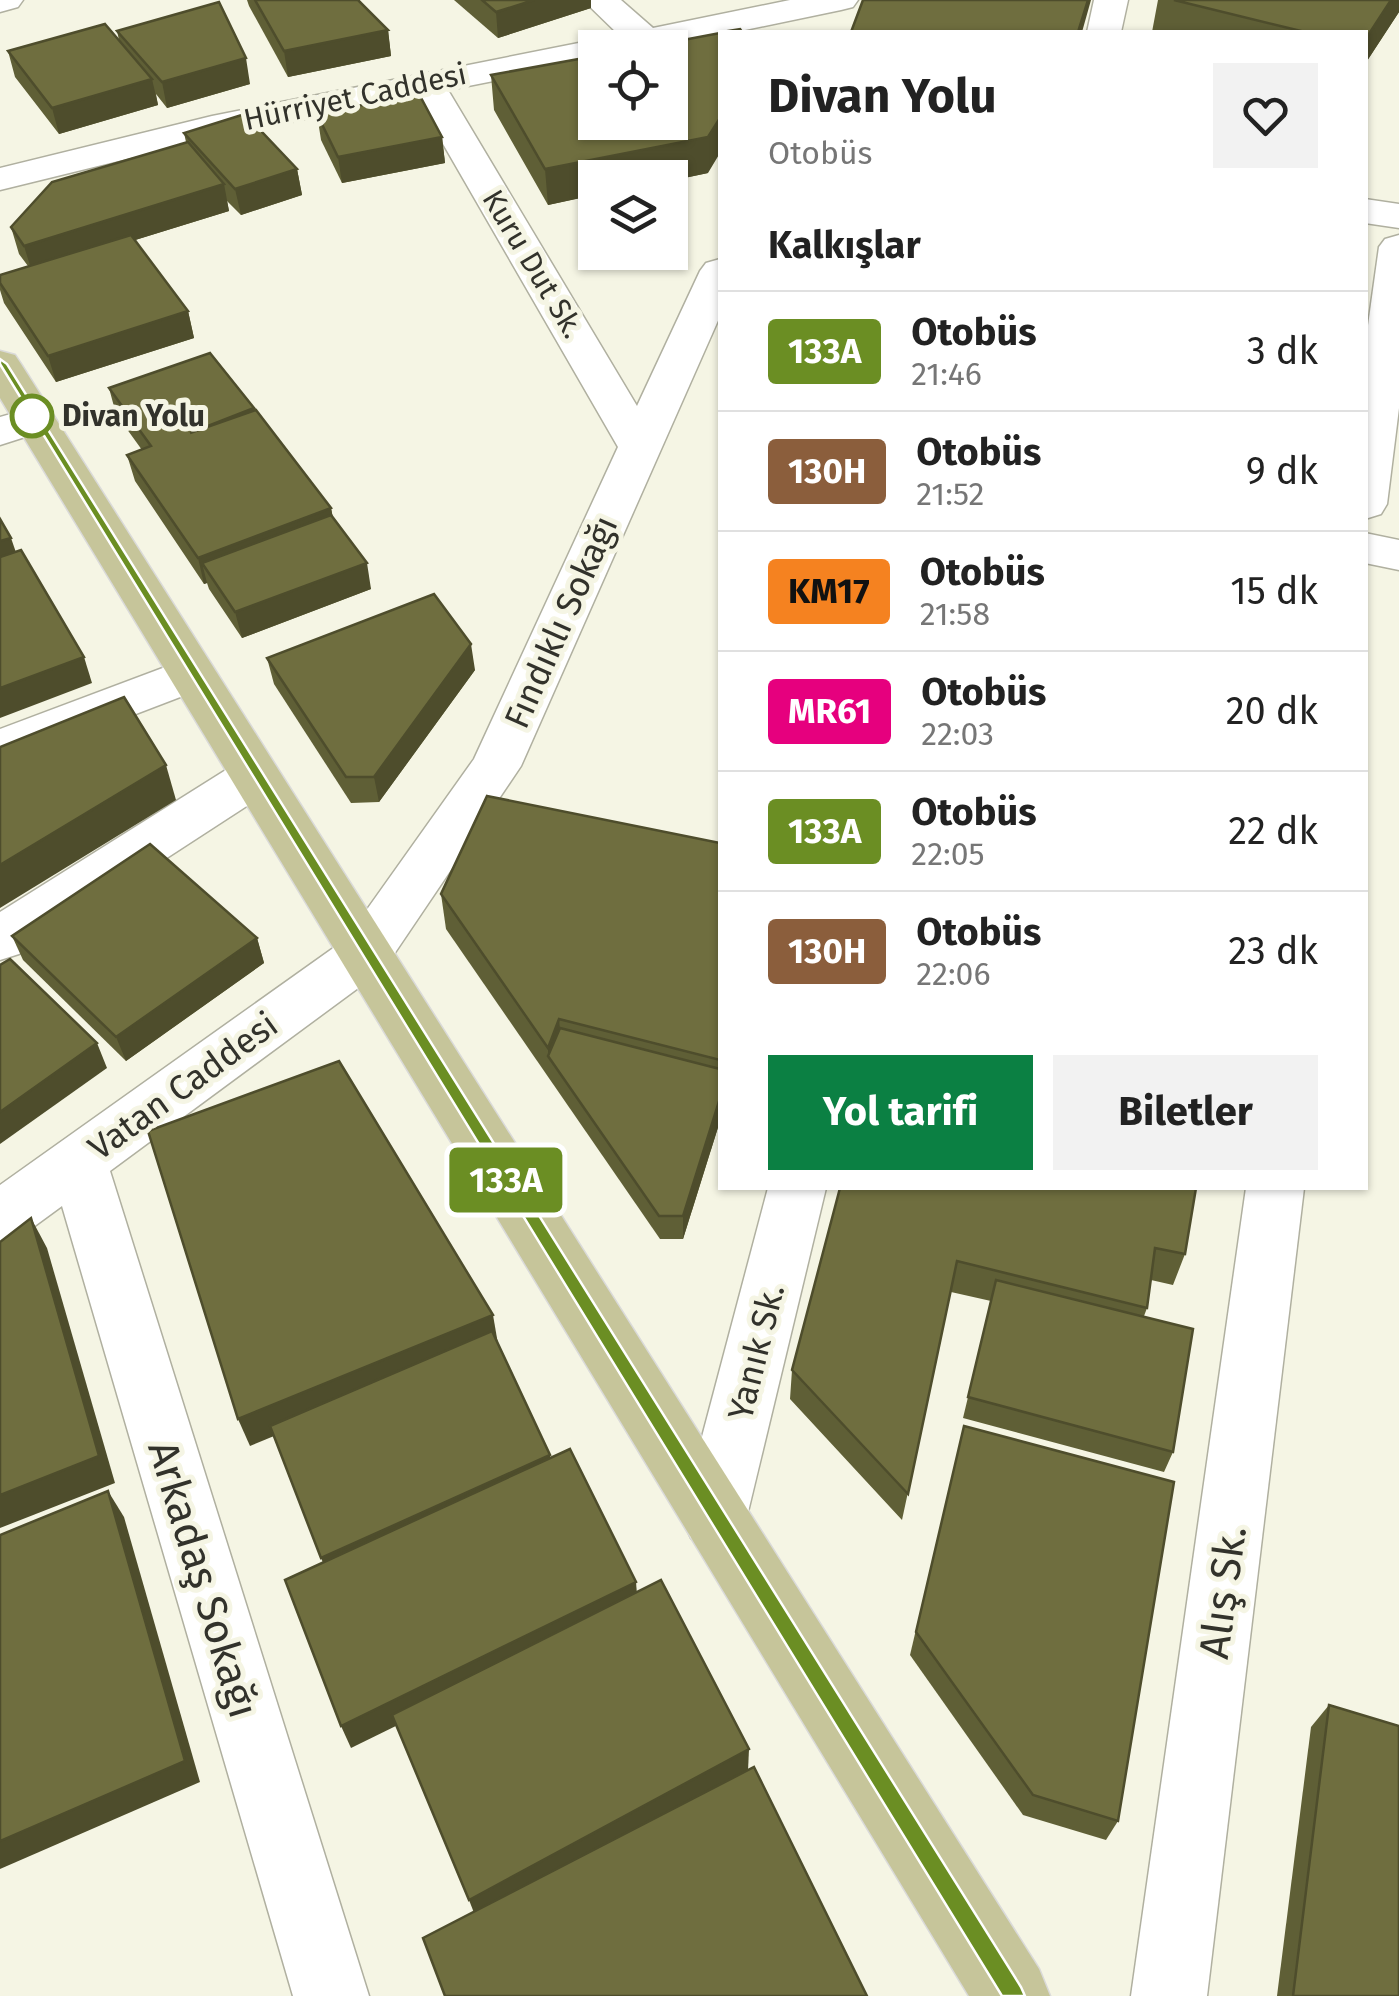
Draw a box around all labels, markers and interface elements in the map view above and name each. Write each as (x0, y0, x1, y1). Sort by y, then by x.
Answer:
map controls (578, 30, 688, 270)
button: locate (578, 30, 688, 140)
street label: Hürriyet Caddesi (240, 56, 470, 138)
button: heart (1213, 63, 1318, 168)
text: Divan Yolu (768, 67, 997, 125)
text: Otobüs (768, 134, 872, 172)
button: layers (578, 160, 688, 270)
street label: Kuru Dut Sk. (475, 183, 591, 345)
text: Kalkışlar (768, 222, 921, 268)
text: Otobüs (911, 309, 1037, 355)
text: 3 dk (1247, 328, 1318, 374)
text: 133A (788, 330, 861, 372)
text: 21:46 (911, 355, 982, 393)
marker: Divan Yolu (11, 395, 53, 437)
place label: Divan Yolu (62, 398, 205, 434)
text: Otobüs (916, 429, 1041, 475)
text: 9 dk (1246, 448, 1318, 494)
text: 130H (788, 450, 866, 492)
text: 21:52 (916, 475, 984, 513)
street label: Fındıklı Sokağı (495, 509, 627, 735)
text: Otobüs (920, 549, 1045, 595)
text: 15 dk (1230, 568, 1318, 614)
text: KM17 (788, 570, 870, 612)
text: 21:58 (920, 595, 990, 633)
text: Otobüs (921, 669, 1046, 715)
text: 20 dk (1226, 688, 1318, 734)
text: MR61 (788, 690, 871, 732)
text: 22:03 (921, 715, 994, 753)
text: Otobüs (911, 789, 1037, 835)
text: 22 dk (1228, 808, 1318, 854)
text: 133A (788, 810, 861, 852)
text: 22:05 (911, 835, 985, 873)
text: Otobüs (916, 909, 1041, 955)
text: 23 dk (1228, 928, 1318, 974)
text: 130H (788, 930, 866, 972)
text: 22:06 (916, 955, 991, 993)
street label: Vatan Caddesi (80, 1003, 286, 1169)
button: Yol tarifi (768, 1055, 1033, 1170)
button: Biletler (1053, 1055, 1318, 1170)
line badge: 133A (436, 1148, 576, 1212)
text: 133A (469, 1159, 543, 1201)
street label: Yanık Sk. (719, 1280, 793, 1424)
street label: Arkadaş Sokağı (137, 1435, 269, 1724)
street label: Alış Sk. (1189, 1523, 1257, 1662)

